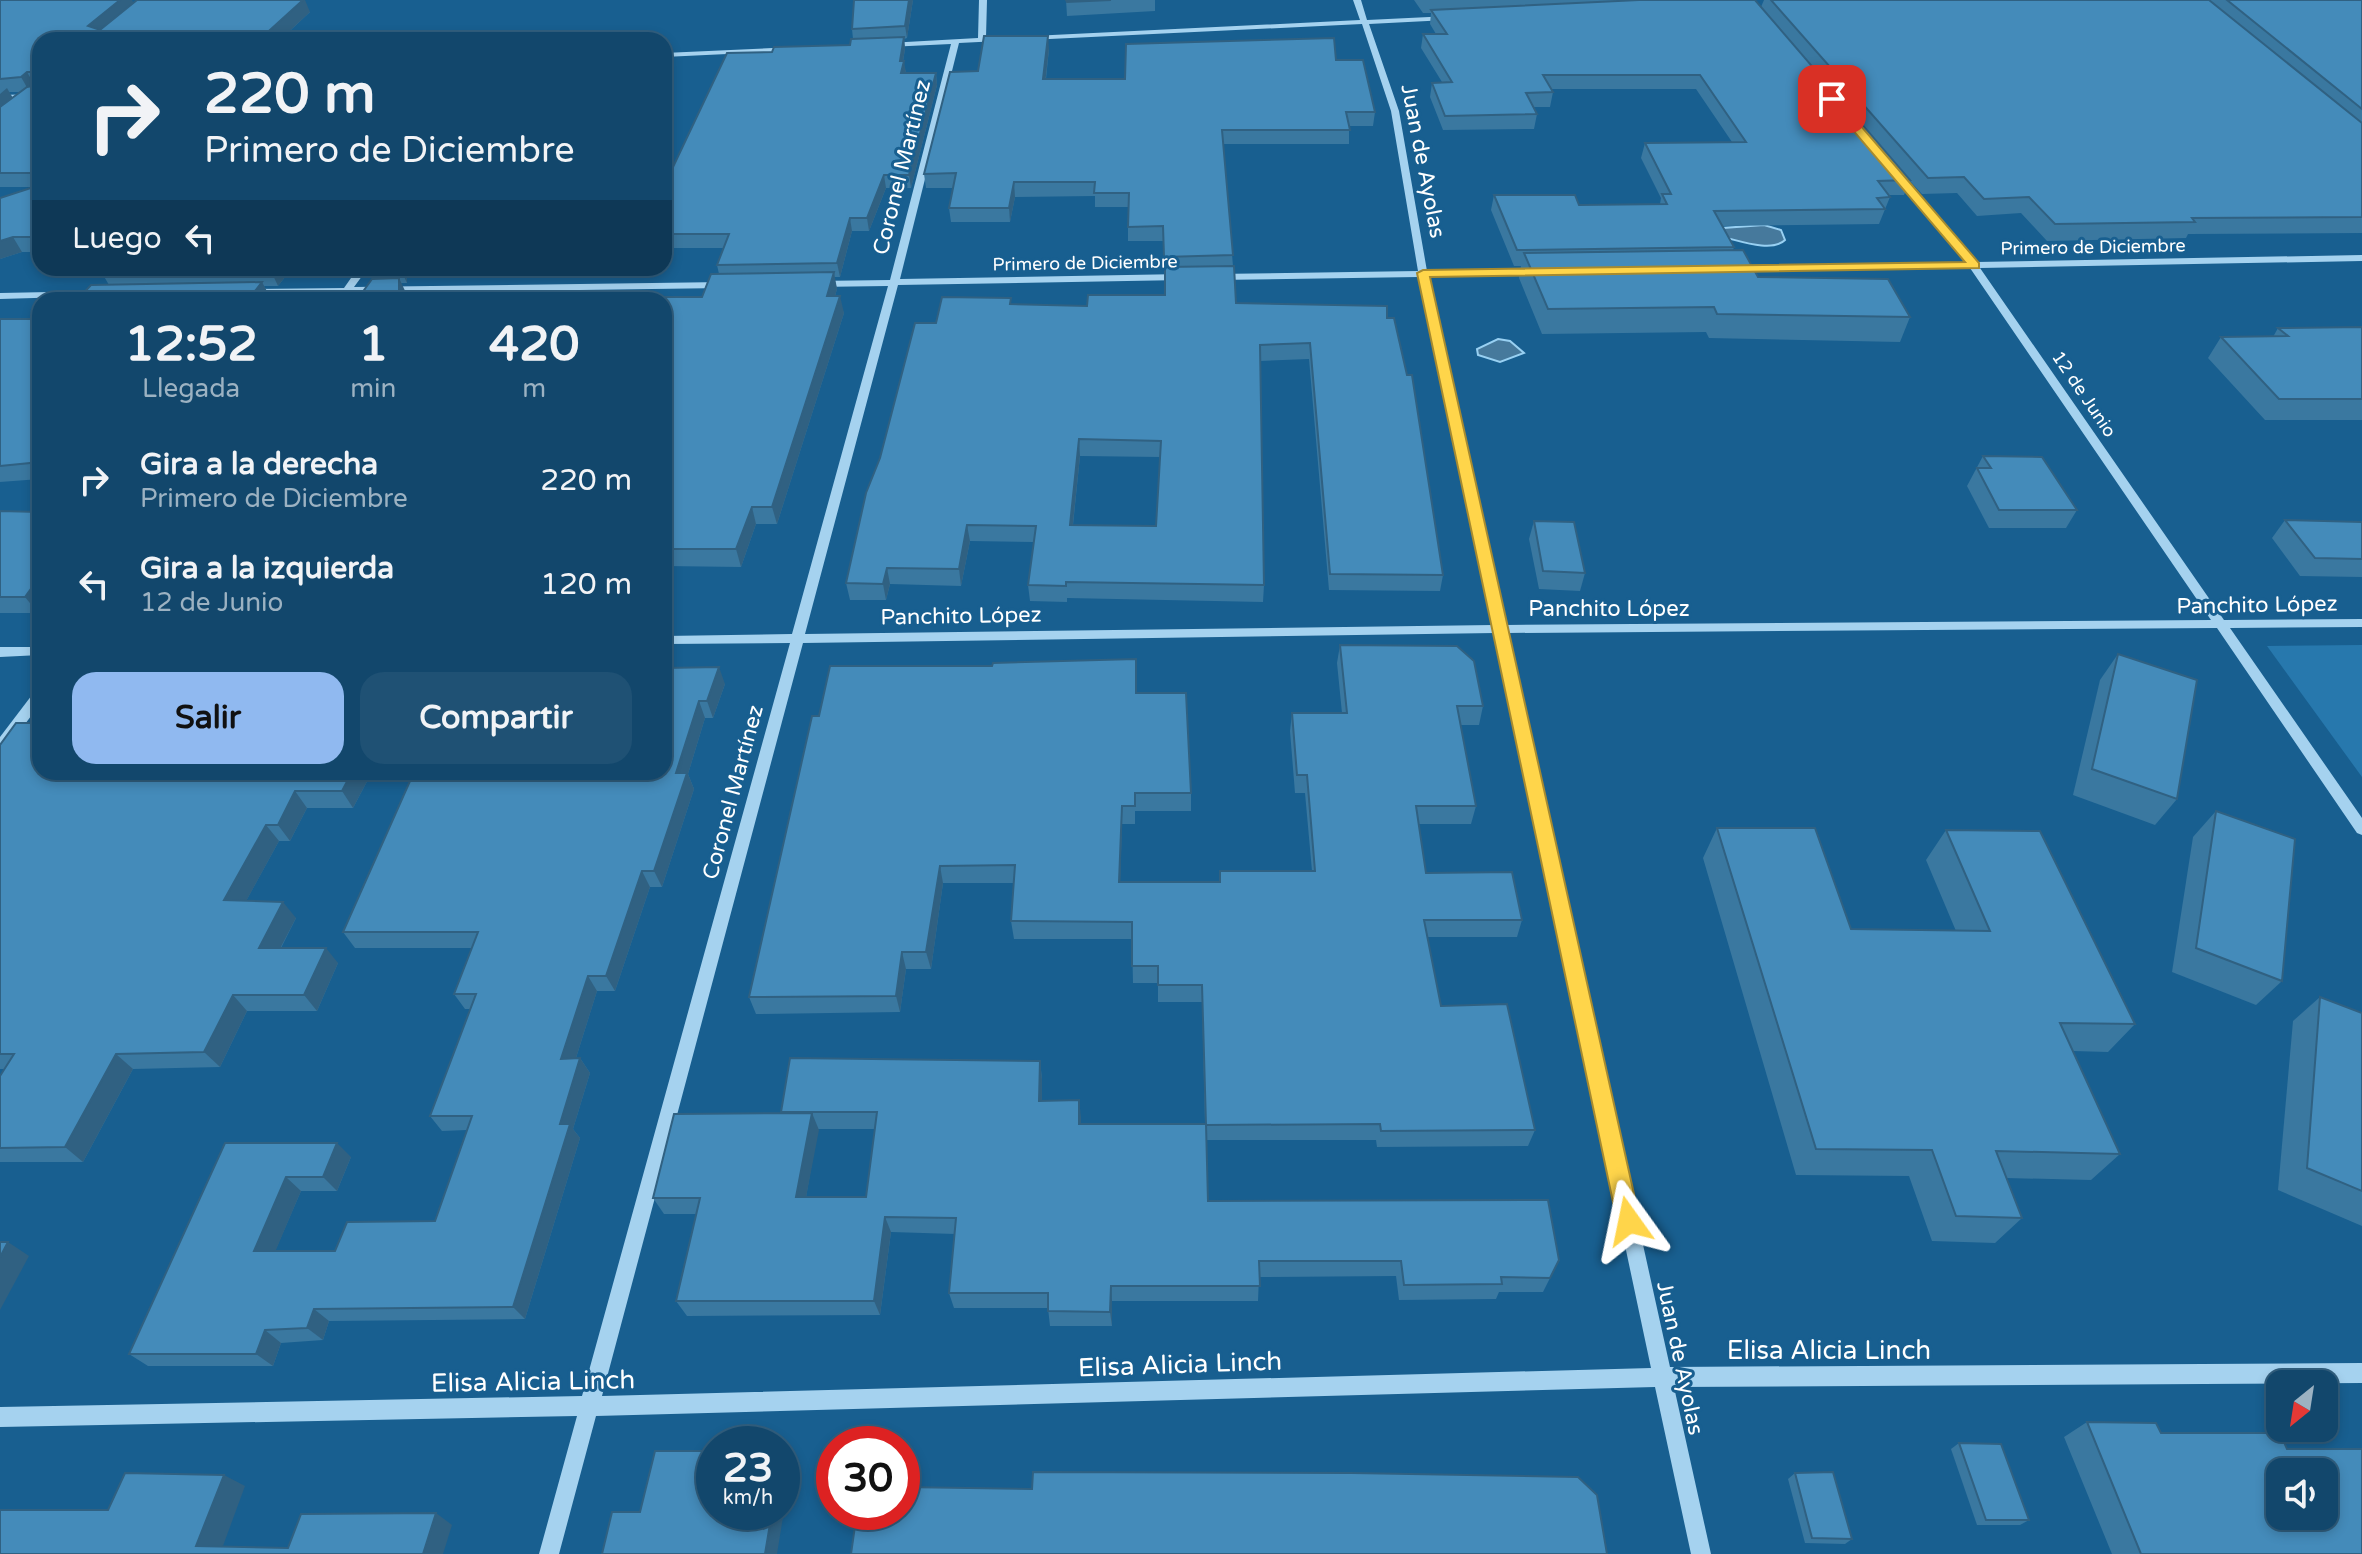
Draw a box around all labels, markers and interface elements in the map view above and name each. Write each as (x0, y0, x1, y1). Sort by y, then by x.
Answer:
text: 220 m (204, 61, 375, 128)
icon: right (72, 64, 176, 168)
pin (1798, 65, 1866, 133)
street label: Coronel Martínez (868, 77, 936, 258)
icon: arrive (1810, 77, 1854, 121)
street label: Juan de Ayolas (1395, 82, 1451, 240)
text: Primero de Diciembre (204, 129, 575, 172)
icon: left (178, 216, 222, 260)
text: Luego (72, 220, 162, 257)
street label: Primero de Diciembre (2000, 234, 2186, 260)
street label: Primero de Diciembre (992, 250, 1178, 276)
text: 12:52 (125, 316, 258, 374)
text: 1 (358, 316, 388, 374)
text: 420 (489, 316, 579, 374)
street label: 12 de Junio (2047, 347, 2121, 441)
text: Llegada (142, 373, 240, 404)
text: min (350, 373, 396, 404)
text: m (522, 373, 546, 404)
text: Gira a la derecha (140, 446, 378, 483)
icon: right (72, 458, 116, 502)
text: 220 m (540, 462, 632, 499)
text: Primero de Diciembre (140, 483, 408, 514)
text: Gira a la izquierda (140, 550, 394, 587)
icon: left (72, 562, 116, 606)
text: 120 m (540, 566, 632, 603)
text: 12 de Junio (140, 587, 283, 618)
street label: Panchito López (2176, 591, 2338, 619)
street label: Panchito López (1528, 596, 1690, 622)
street label: Panchito López (880, 602, 1042, 630)
button: Salir (72, 672, 344, 764)
button: Compartir (360, 672, 632, 764)
street label: Coronel Martínez (697, 702, 769, 882)
position arrow (1587, 1179, 1671, 1263)
street label: Juan de Ayolas (1651, 1279, 1709, 1437)
street label: Elisa Alicia Linch (1727, 1335, 1931, 1366)
street label: Elisa Alicia Linch (1077, 1345, 1283, 1384)
street label: Elisa Alicia Linch (431, 1364, 635, 1399)
north arrow (2266, 1370, 2338, 1442)
map controls (2266, 1370, 2338, 1530)
speed limit sign: 30 (816, 1426, 920, 1530)
text: 23 (723, 1444, 773, 1492)
button: sound (2266, 1458, 2338, 1530)
text: km/h (723, 1486, 773, 1510)

